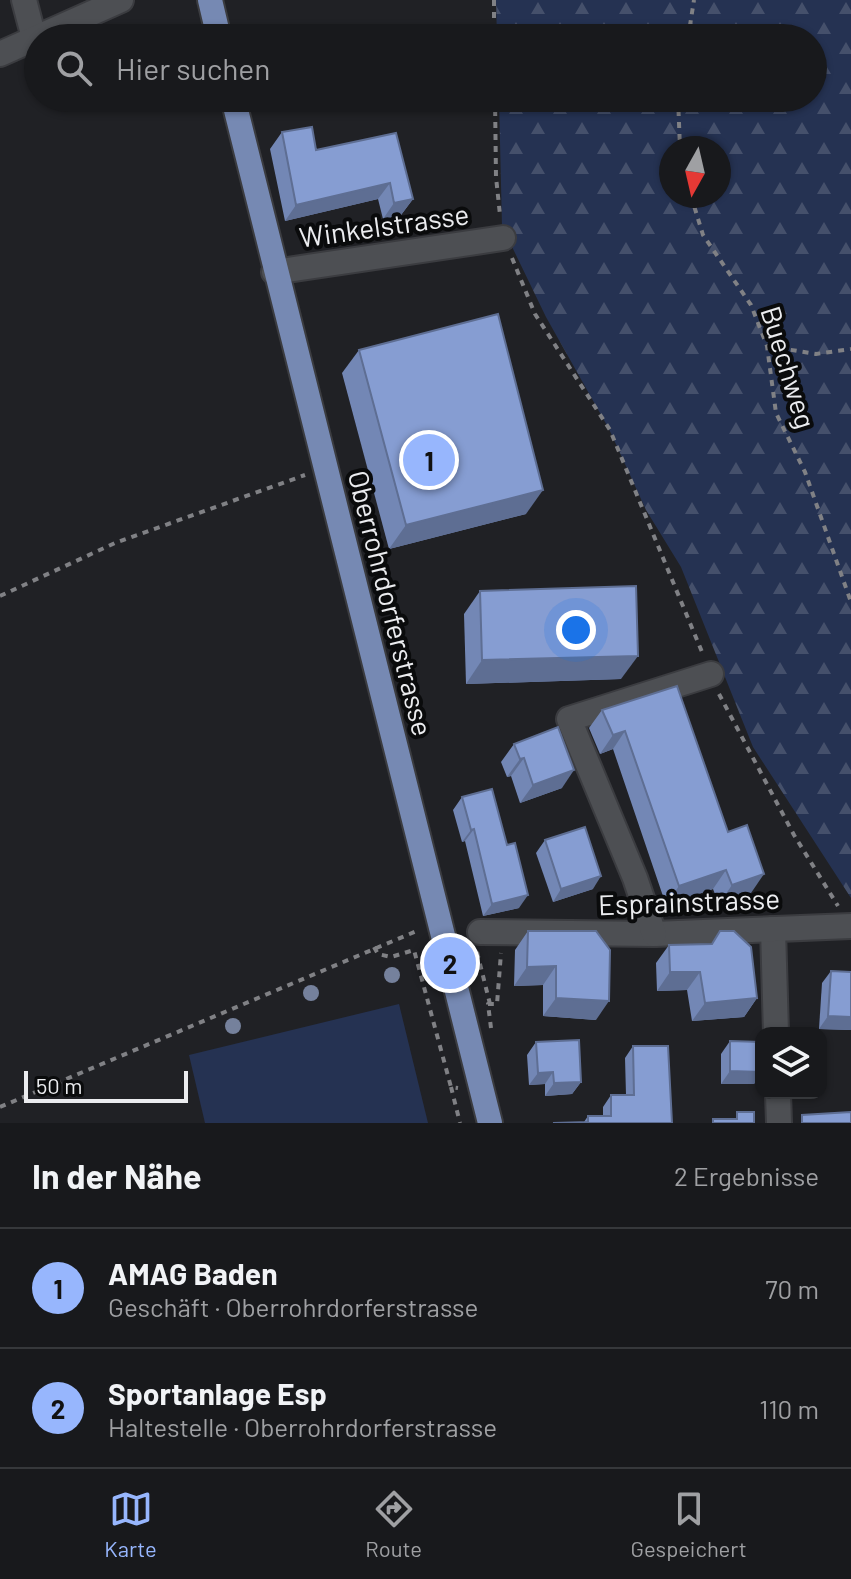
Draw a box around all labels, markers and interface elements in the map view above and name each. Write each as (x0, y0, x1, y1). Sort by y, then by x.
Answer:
search box (24, 24, 827, 112)
icon: search (52, 46, 96, 90)
text: Hier suchen (116, 50, 270, 86)
north arrow (659, 136, 731, 208)
street label: Winkelstrasse (297, 196, 471, 254)
street label: Buechweg (754, 302, 824, 432)
pin: 1 (403, 430, 455, 490)
street label: Oberrohrdorferstrasse (342, 467, 440, 739)
your location (556, 610, 596, 650)
street label: Esprainstrasse (597, 881, 781, 921)
pin: 2 (424, 933, 476, 993)
map controls (755, 1027, 827, 1099)
button: layers (755, 1027, 827, 1099)
scale bar (24, 1067, 188, 1103)
text: 50 m (36, 1072, 82, 1098)
text: In der Nähe (32, 1155, 202, 1196)
text: 2 Ergebnisse (674, 1160, 819, 1191)
text: AMAG Baden (108, 1255, 278, 1291)
text: 1 (53, 1273, 63, 1304)
text: 70 m (765, 1273, 819, 1304)
text: Geschäft · Oberrohrdorferstrasse (108, 1291, 478, 1322)
text: Sportanlage Esp (108, 1375, 327, 1411)
text: 2 (51, 1393, 65, 1424)
text: 110 m (759, 1393, 819, 1424)
text: Haltestelle · Oberrohrdorferstrasse (108, 1411, 497, 1442)
tab: Karte (104, 1487, 157, 1561)
tab: Route (365, 1487, 422, 1561)
tab: Gespeichert (631, 1487, 747, 1561)

